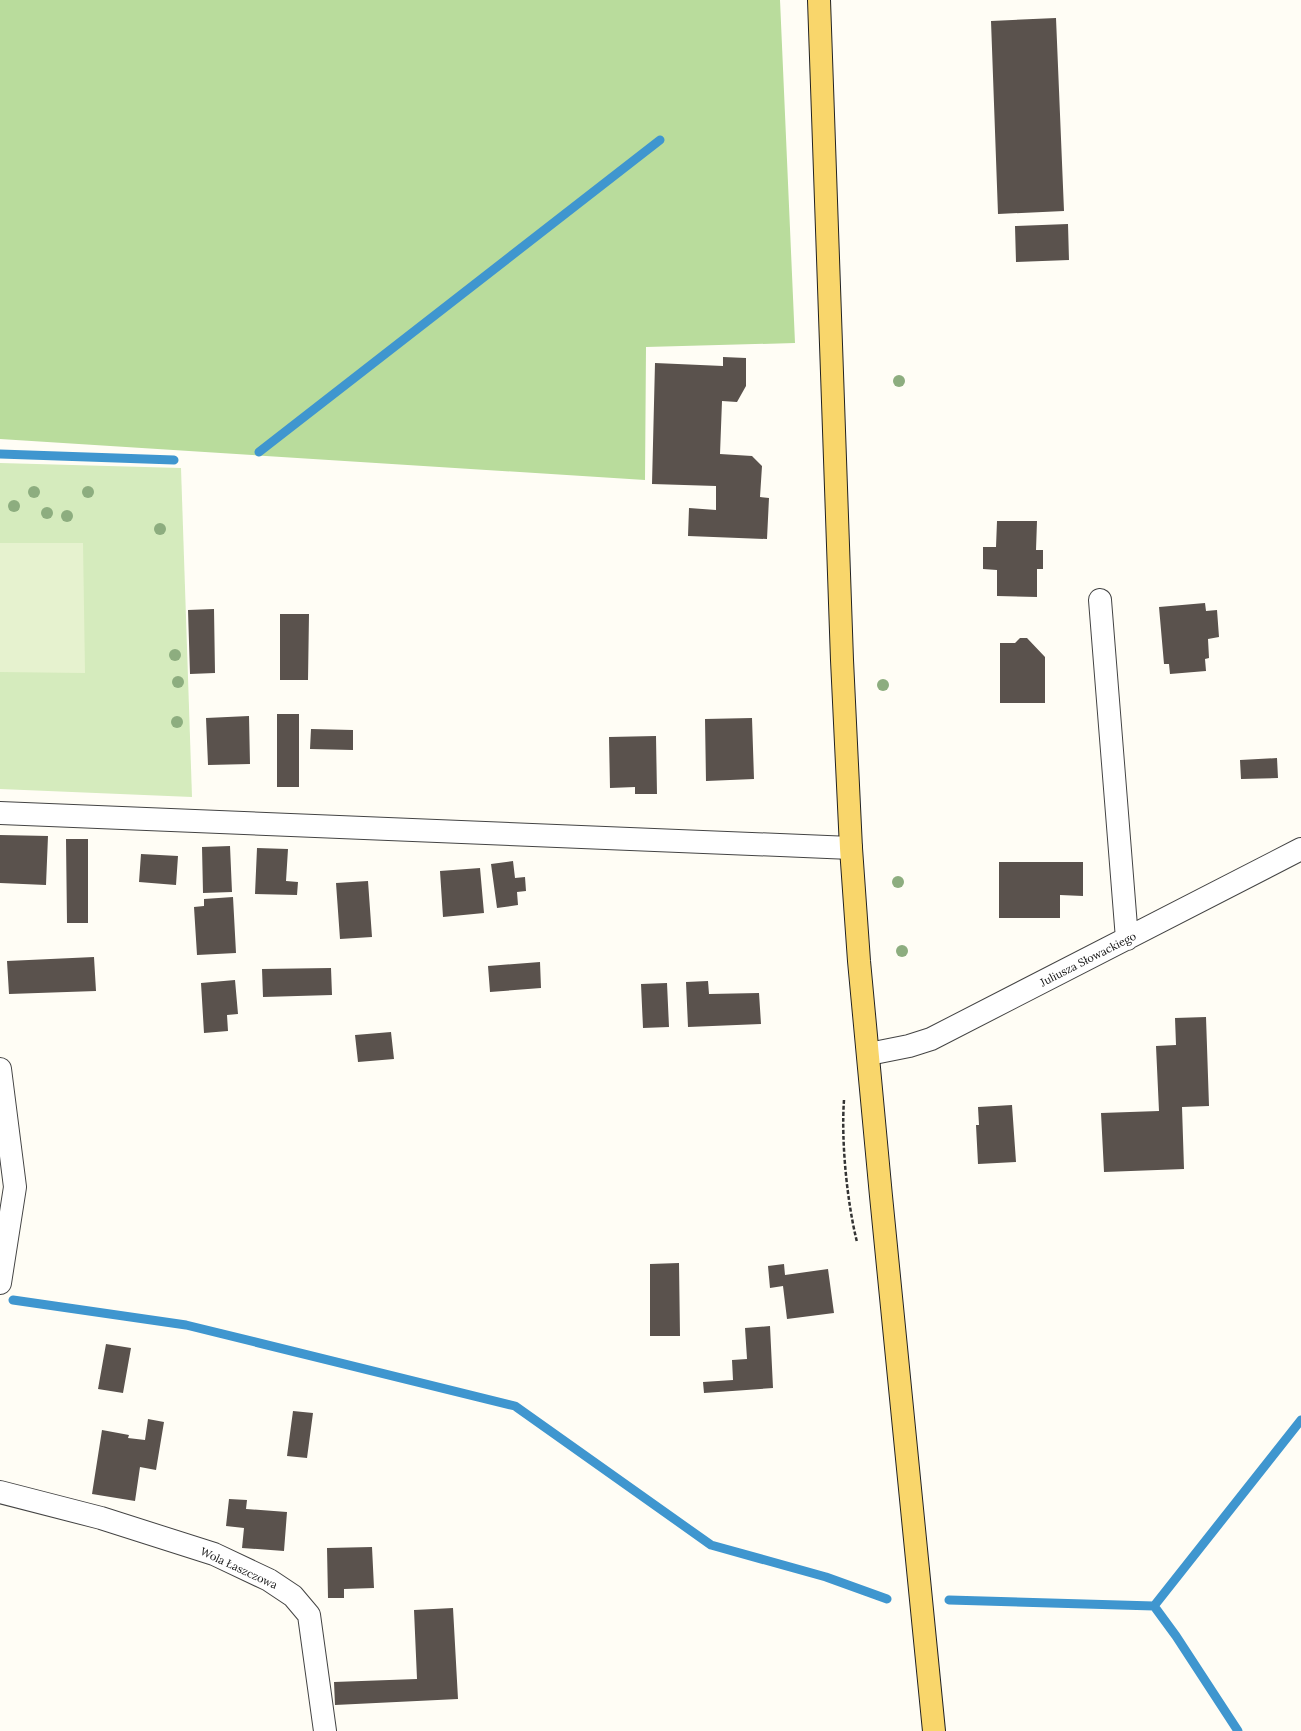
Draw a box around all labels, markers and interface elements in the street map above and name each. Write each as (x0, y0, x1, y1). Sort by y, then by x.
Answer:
street label: Juliusza Słowackiego (1037, 929, 1138, 990)
street label: Wola Łaszczowa (198, 1544, 280, 1592)

